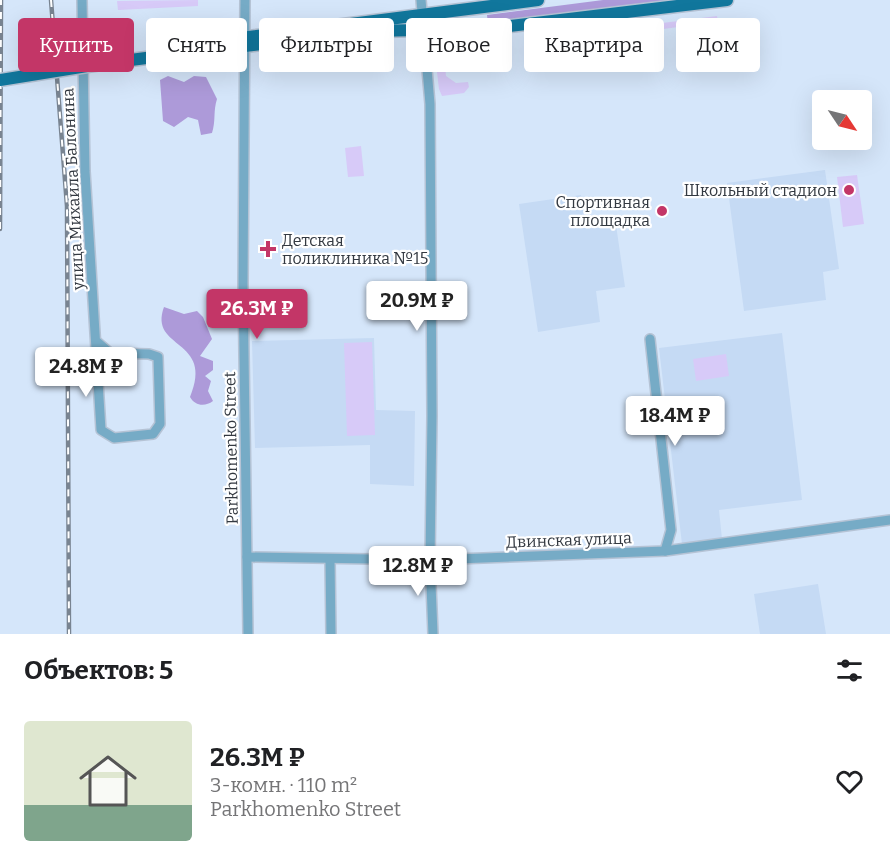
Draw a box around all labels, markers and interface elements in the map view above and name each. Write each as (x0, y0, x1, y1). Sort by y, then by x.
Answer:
chip: Купить (18, 18, 134, 72)
chip: Снять (146, 18, 247, 72)
chip: Фильтры (259, 18, 394, 72)
chip: Новое (406, 18, 512, 72)
chip: Квартира (524, 18, 664, 72)
chip: Дом (676, 18, 760, 72)
street label: улица Михаила Балонина (58, 87, 88, 292)
north arrow (812, 90, 872, 150)
map controls (812, 90, 872, 150)
place label: Школьный стадион (684, 181, 837, 200)
marker: Школьный стадион (842, 183, 856, 197)
place label: Спортивная площадка (556, 193, 650, 230)
marker: Спортивная площадка (655, 204, 669, 218)
place label: Детская поликлиника №15 (282, 231, 428, 268)
marker: Детская поликлиника №15 (259, 240, 277, 258)
pin: 20.9M ₽ (362, 281, 472, 332)
text: 20.9M ₽ (380, 288, 454, 312)
pin: 26.3M ₽ (202, 289, 312, 340)
text: 26.3M ₽ (220, 296, 294, 320)
pin: 24.8M ₽ (31, 347, 141, 398)
text: 24.8M ₽ (49, 354, 123, 378)
street label: Parkhomenko Street (220, 371, 242, 525)
pin: 18.4M ₽ (620, 396, 730, 447)
text: 18.4M ₽ (640, 403, 710, 427)
street label: Двинская улица (506, 528, 633, 552)
pin: 12.8M ₽ (363, 546, 473, 597)
text: 12.8M ₽ (383, 553, 453, 577)
icon: filters (833, 654, 866, 687)
text: Объектов: 5 (24, 655, 173, 686)
text: 26.3M ₽ (210, 742, 305, 773)
icon: home (72, 745, 144, 817)
icon: heart (833, 765, 866, 798)
text: 3-комн. · 110 m² (210, 773, 357, 797)
text: Parkhomenko Street (210, 797, 401, 821)

